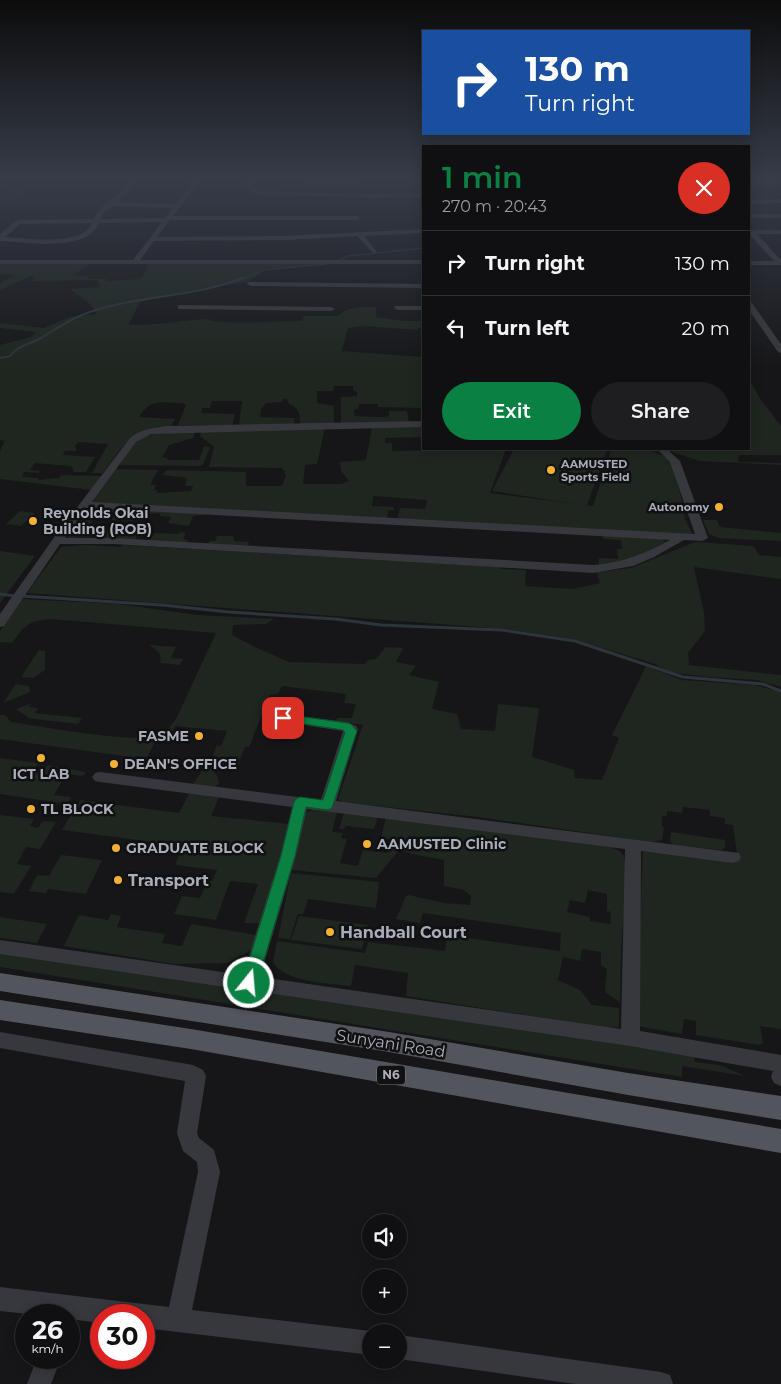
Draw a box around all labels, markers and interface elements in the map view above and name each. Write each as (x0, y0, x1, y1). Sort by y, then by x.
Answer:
text: 130 m (525, 47, 630, 90)
icon: right (442, 50, 507, 115)
text: Turn right (525, 90, 635, 117)
text: 1 min (442, 159, 523, 196)
button: close (678, 162, 730, 214)
text: 270 m · 20:43 (442, 197, 547, 216)
icon: right (442, 249, 470, 277)
text: Turn right (485, 252, 585, 275)
text: 130 m (675, 252, 730, 275)
icon: left (442, 314, 470, 342)
text: Turn left (485, 317, 570, 340)
text: 20 m (682, 317, 730, 340)
button: Exit (442, 382, 581, 440)
button: Share (591, 382, 730, 440)
place label: AAMUSTED Sports Field (560, 457, 630, 484)
marker: AAMUSTED Sports Field (545, 464, 557, 476)
place label: Autonomy (647, 500, 709, 514)
marker: Autonomy (713, 501, 725, 513)
place label: Reynolds Okai Building (ROB) (43, 504, 152, 538)
marker: Reynolds Okai Building (ROB) (27, 515, 39, 527)
pin (262, 697, 304, 739)
icon: arrive (269, 704, 297, 732)
place label: FASME (138, 727, 189, 745)
marker: FASME (193, 730, 205, 742)
marker: ICT LAB (35, 752, 47, 764)
place label: DEAN'S OFFICE (124, 755, 237, 773)
marker: DEAN'S OFFICE (108, 758, 120, 770)
place label: ICT LAB (12, 765, 70, 783)
place label: TL BLOCK (41, 800, 114, 818)
marker: TL BLOCK (25, 803, 37, 815)
place label: AAMUSTED Clinic (376, 835, 507, 853)
marker: AAMUSTED Clinic (361, 838, 373, 850)
place label: GRADUATE BLOCK (126, 839, 264, 857)
marker: GRADUATE BLOCK (110, 842, 122, 854)
place label: Transport (128, 871, 209, 890)
marker: Transport (112, 874, 124, 886)
place label: Handball Court (340, 923, 467, 942)
marker: Handball Court (324, 926, 336, 938)
position arrow (222, 956, 274, 1008)
street label: Sunyani Road (335, 1026, 447, 1061)
road number: N6 (377, 1066, 405, 1084)
map controls (362, 1214, 407, 1369)
button: sound (362, 1214, 407, 1259)
button: + (362, 1269, 407, 1314)
speed limit sign: 30 (90, 1304, 155, 1369)
text: 26 (32, 1315, 63, 1345)
button: − (362, 1324, 407, 1369)
text: km/h (31, 1341, 64, 1356)

